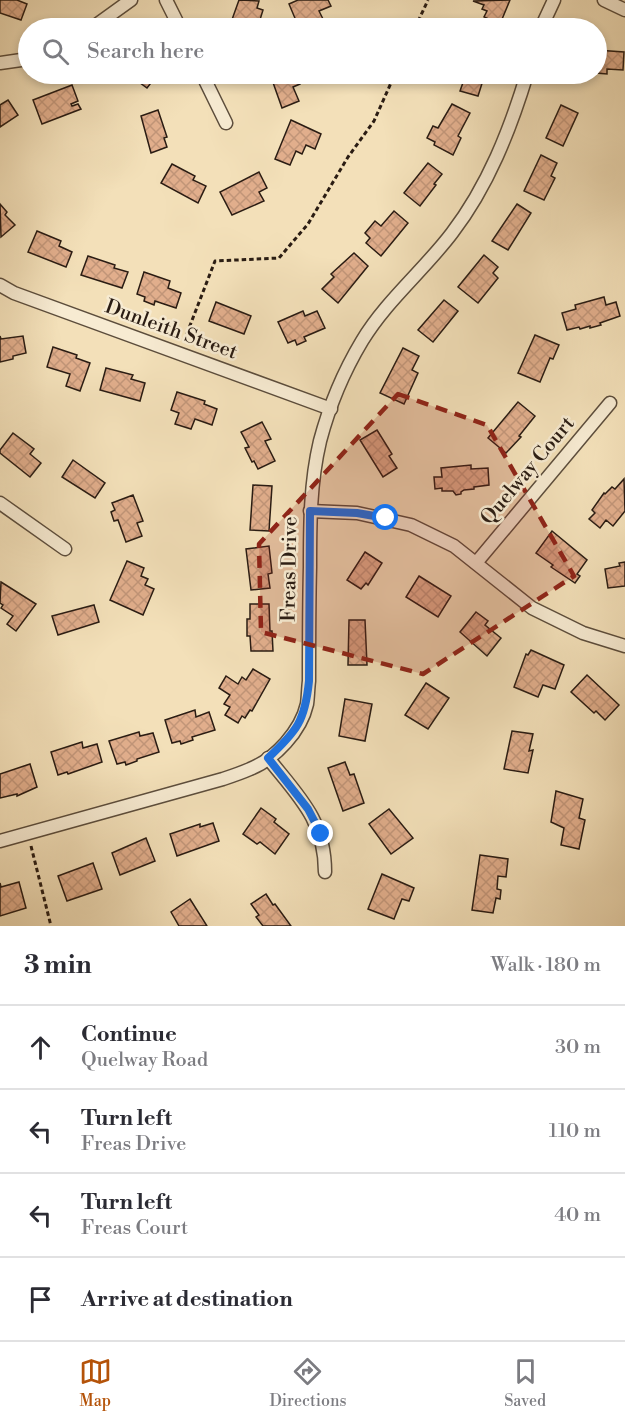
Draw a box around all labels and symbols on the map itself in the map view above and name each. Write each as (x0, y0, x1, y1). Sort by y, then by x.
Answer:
street label: Dunleith Street (101, 294, 241, 366)
street label: Quelway Court (476, 412, 580, 530)
route start (372, 504, 398, 530)
street label: Freas Drive (277, 516, 303, 622)
route end (307, 820, 333, 846)

